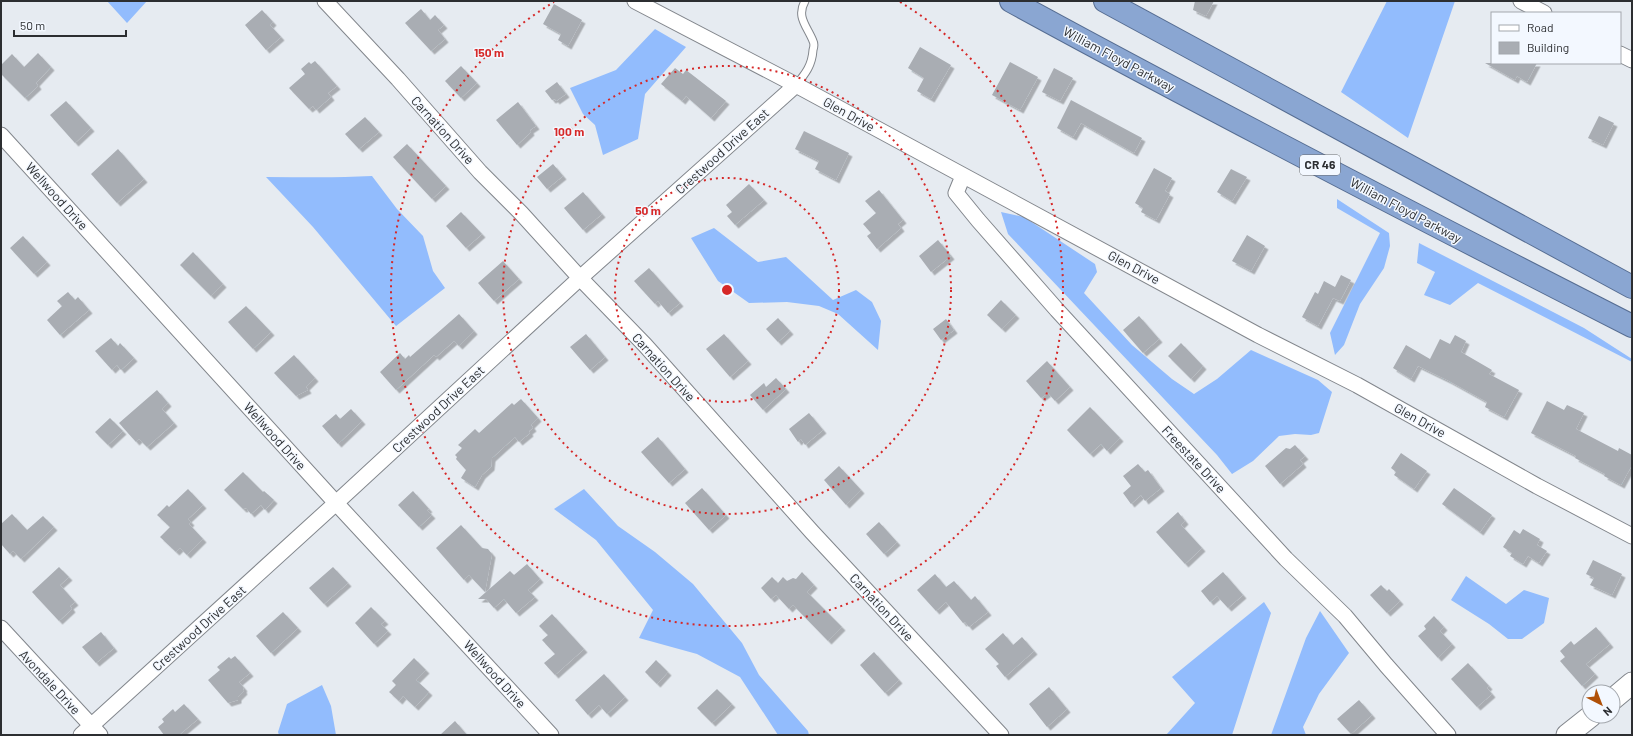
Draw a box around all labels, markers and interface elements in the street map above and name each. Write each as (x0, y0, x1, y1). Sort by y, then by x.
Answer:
scale bar (14, 12, 126, 38)
legend (1491, 12, 1621, 64)
text: 50 m (20, 18, 45, 32)
text: Road (1527, 20, 1554, 34)
street label: William Floyd Parkway (1060, 23, 1178, 95)
text: Building (1527, 40, 1569, 54)
text: 150 m (474, 45, 504, 59)
street label: Carnation Drive (408, 93, 478, 168)
street label: Glen Drive (820, 93, 878, 135)
street label: Crestwood Drive East (672, 105, 772, 197)
text: 100 m (554, 124, 584, 138)
road number: CR 46 (1300, 155, 1340, 175)
street label: Wellwood Drive (22, 159, 92, 233)
street label: William Floyd Parkway (1347, 174, 1465, 246)
text: 50 m (635, 203, 661, 217)
street label: Glen Drive (1105, 247, 1163, 287)
centre of rings (720, 283, 734, 297)
street label: Carnation Drive (629, 330, 699, 405)
street label: Crestwood Drive East (389, 362, 487, 456)
street label: Wellwood Drive (240, 399, 310, 473)
street label: Glen Drive (1391, 399, 1449, 441)
street label: Freestate Drive (1159, 422, 1229, 496)
street label: Carnation Drive (847, 570, 917, 644)
street label: Crestwood Drive East (149, 582, 249, 674)
street label: Wellwood Drive (460, 637, 530, 711)
street label: Avondale Drive (16, 646, 84, 718)
north arrow (1581, 684, 1621, 724)
text: N (1601, 705, 1615, 719)

